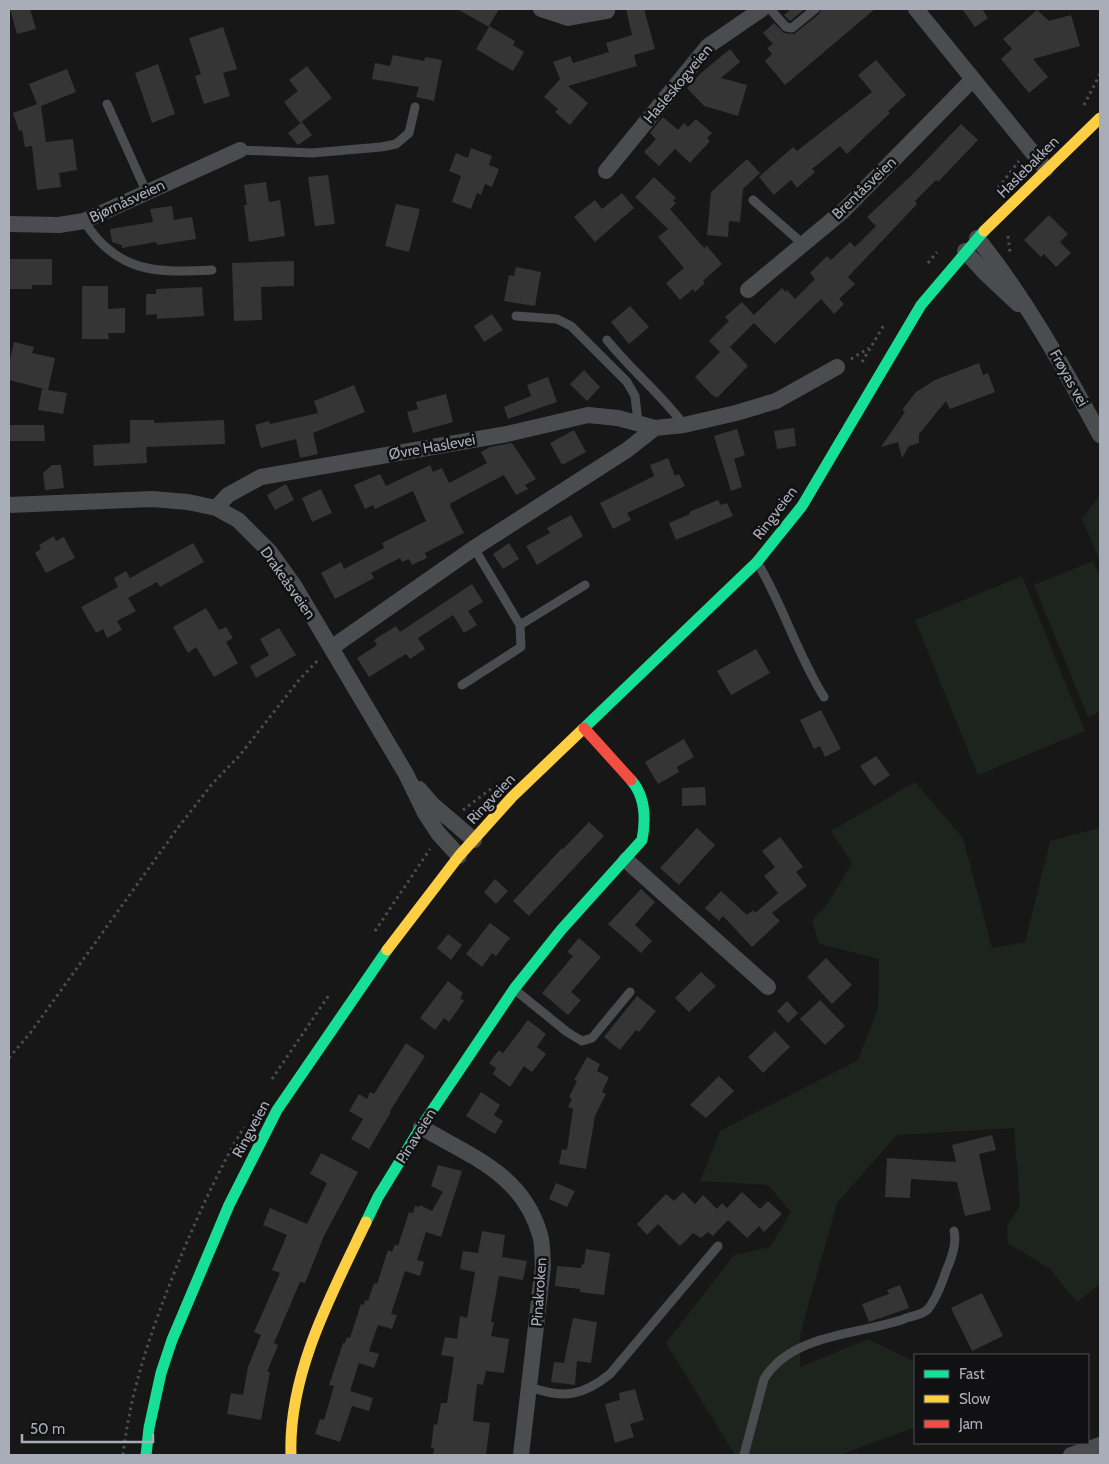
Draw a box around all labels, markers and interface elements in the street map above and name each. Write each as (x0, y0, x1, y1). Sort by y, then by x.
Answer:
street label: Hasleskogveien (640, 41, 716, 127)
street label: Haslebakken (993, 132, 1063, 202)
street label: Brentåsveien (828, 153, 900, 223)
street label: Bjørnåsveien (86, 176, 168, 226)
street label: Frøyas vei (1046, 346, 1092, 410)
street label: Øvre Haslevei (387, 431, 477, 463)
street label: Ringveien (749, 483, 801, 543)
street label: Drakeåsveien (256, 543, 320, 623)
street label: Ringveien (463, 770, 519, 828)
street label: Ringveien (228, 1097, 274, 1161)
street label: Pinaveien (392, 1105, 440, 1167)
street label: Pinakroken (528, 1257, 550, 1327)
legend (914, 1354, 1089, 1444)
text: Fast (959, 1365, 984, 1383)
text: Slow (959, 1390, 990, 1408)
scale bar (22, 1412, 154, 1444)
text: Jam (958, 1415, 983, 1433)
text: 50 m (30, 1420, 65, 1438)

